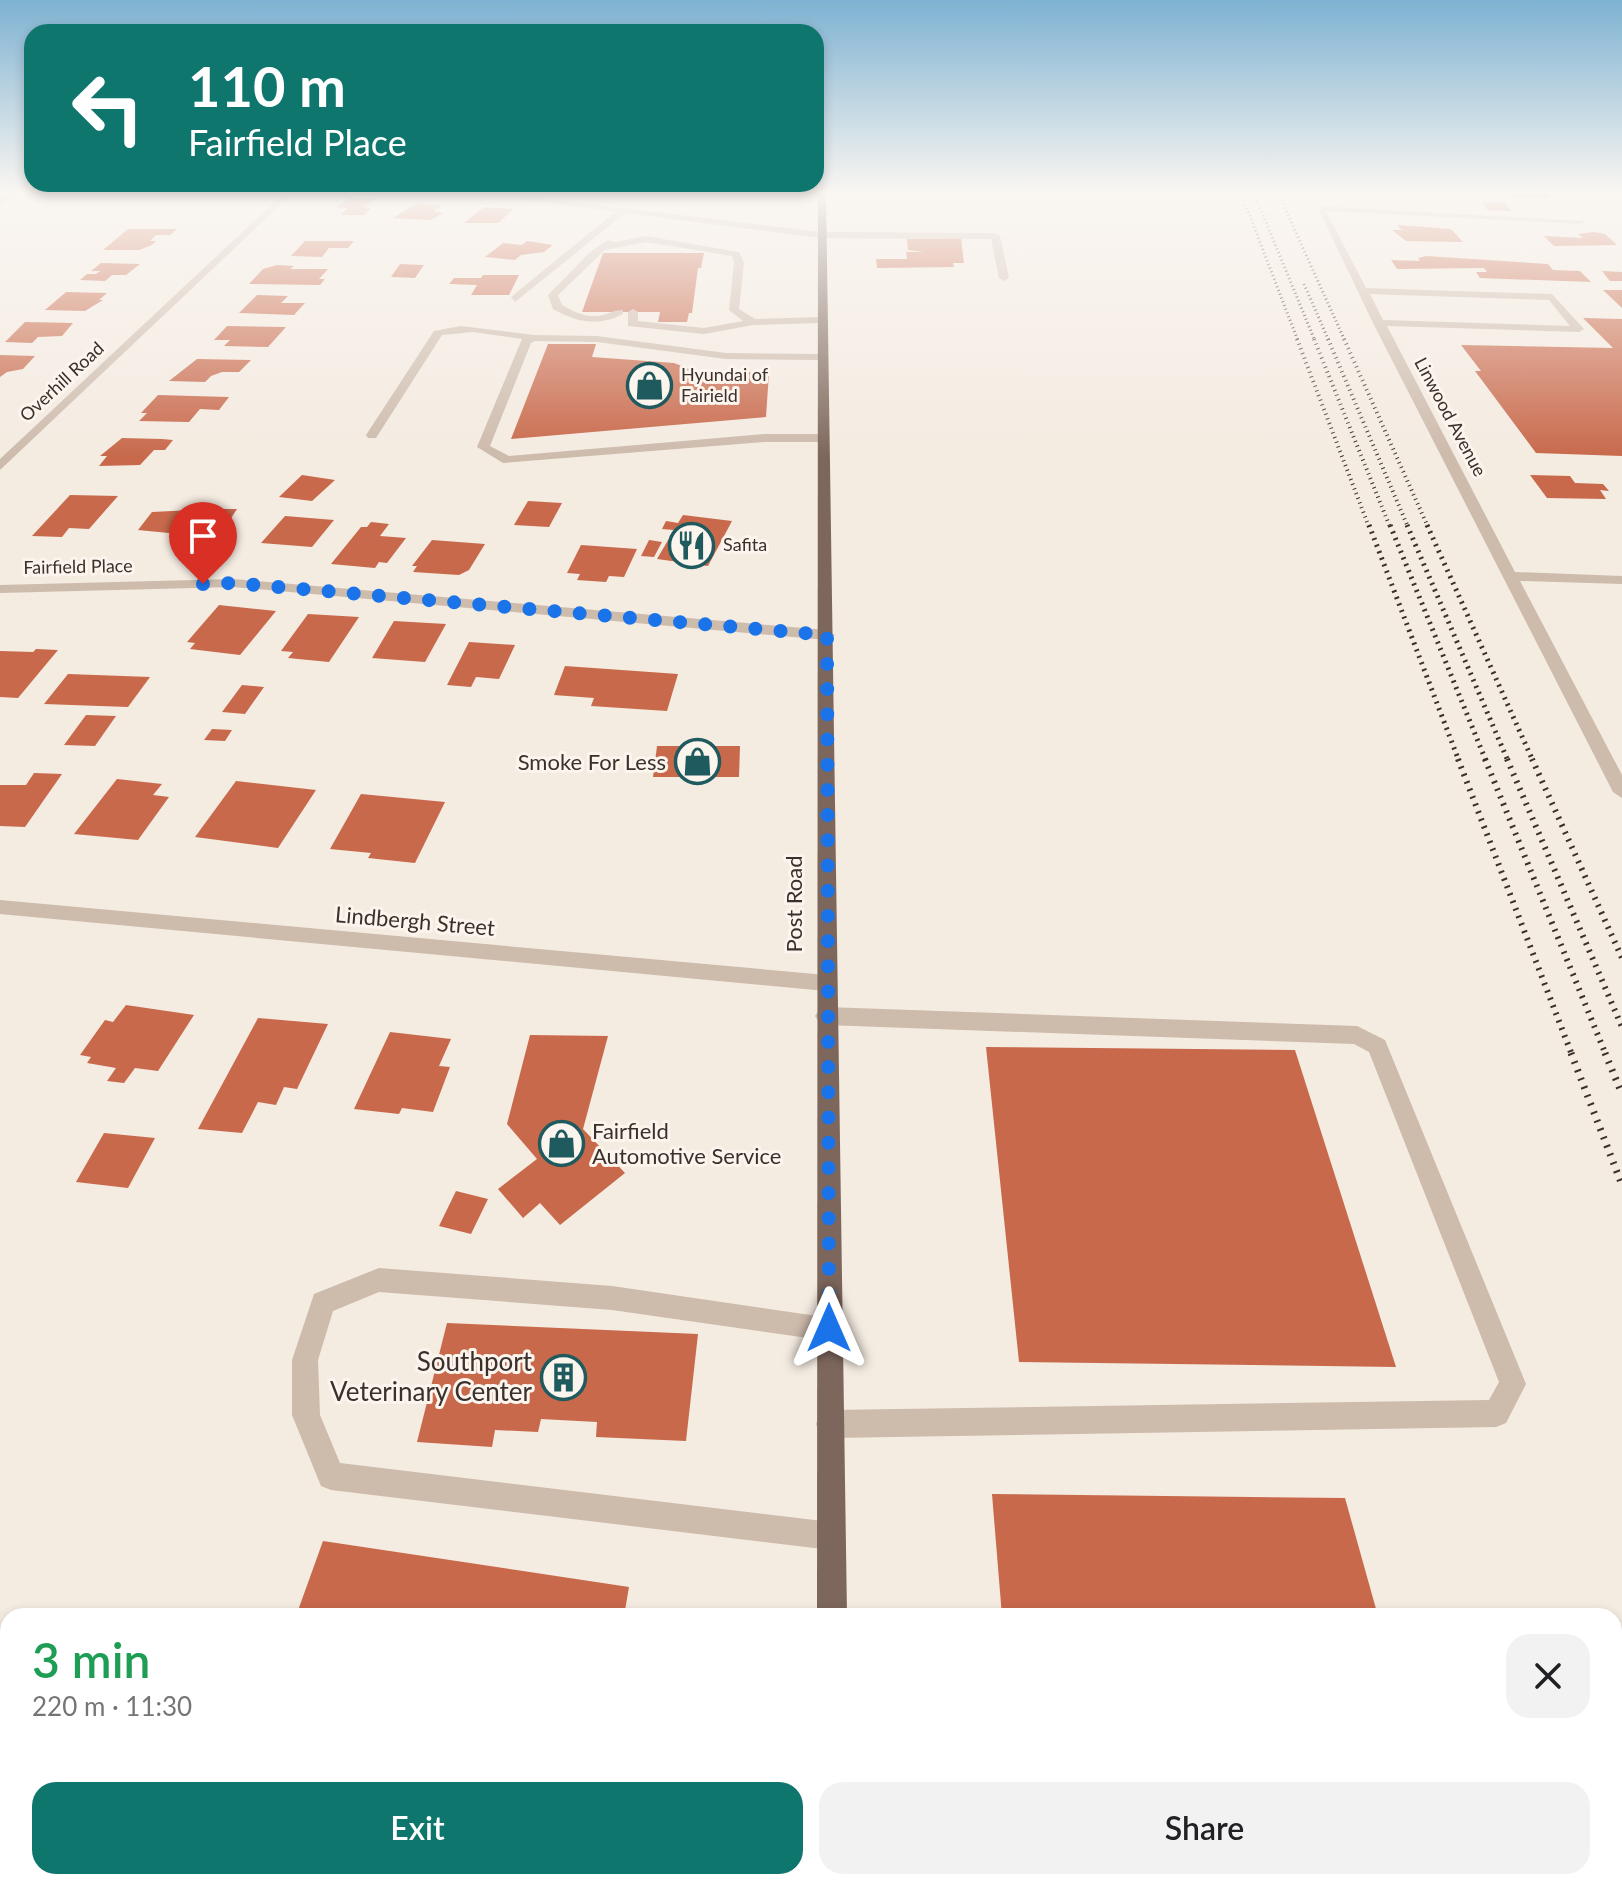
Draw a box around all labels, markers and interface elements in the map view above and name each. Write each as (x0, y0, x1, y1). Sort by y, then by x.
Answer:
text: 110 m (188, 52, 346, 119)
icon: left (56, 56, 160, 160)
text: Fairfield Place (188, 120, 407, 164)
street label: Overhill Road (15, 337, 108, 426)
street label: Linwood Avenue (1410, 353, 1492, 480)
shop icon: Hyundai of Fairield (626, 361, 674, 409)
place label: Hyundai of Fairield (681, 363, 769, 406)
pin (169, 502, 237, 584)
icon: arrive (181, 514, 225, 558)
restaurant icon: Safita (668, 521, 716, 569)
place label: Safita (723, 533, 767, 555)
street label: Fairfield Place (23, 554, 133, 578)
shop icon: Smoke For Less (673, 738, 721, 786)
place label: Smoke For Less (518, 748, 666, 775)
street label: Post Road (780, 856, 807, 952)
street label: Lindbergh Street (334, 900, 496, 941)
place label: Fairfield Automotive Service (592, 1117, 781, 1169)
shop icon: Fairfield Automotive Service (537, 1120, 585, 1168)
position arrow (787, 1286, 871, 1370)
place label: Southport Veterinary Center (330, 1345, 533, 1407)
building icon: Southport Veterinary Center (539, 1353, 587, 1401)
text: 3 min (32, 1631, 150, 1688)
button: close (1506, 1634, 1590, 1718)
text: 220 m · 11:30 (32, 1690, 192, 1722)
button: Exit (32, 1782, 803, 1874)
button: Share (819, 1782, 1590, 1874)

